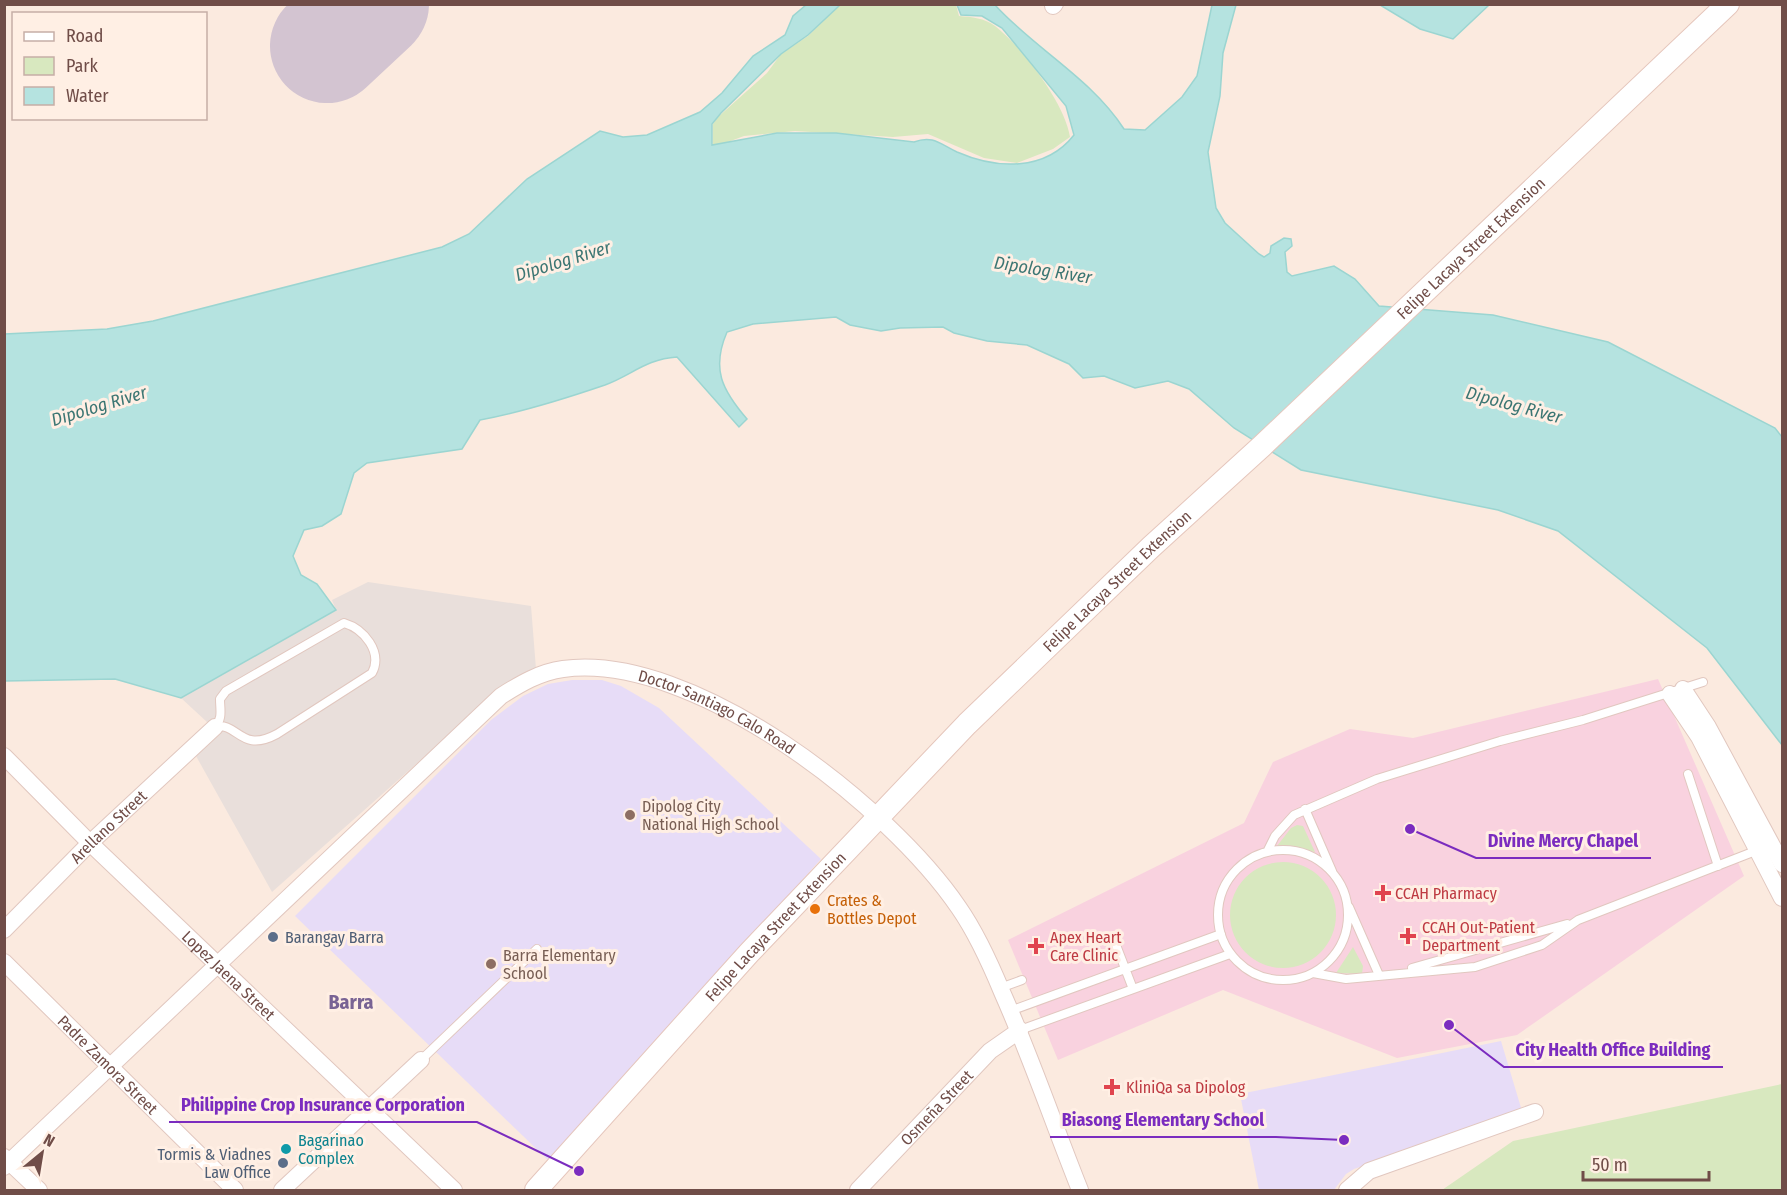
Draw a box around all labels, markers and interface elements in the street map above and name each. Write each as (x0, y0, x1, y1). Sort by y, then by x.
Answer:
legend (12, 12, 207, 120)
text: Road (66, 25, 103, 47)
text: Park (66, 55, 99, 77)
text: Water (66, 85, 109, 107)
street label: Felipe Lacaya Street Extension (1393, 173, 1549, 323)
water label: Dipolog River (513, 236, 614, 286)
water label: Dipolog River (993, 251, 1094, 289)
water label: Dipolog River (49, 381, 150, 431)
water label: Dipolog River (1464, 382, 1565, 429)
street label: Felipe Lacaya Street Extension (1039, 506, 1195, 656)
street label: Doctor Santiago Calo Road (636, 666, 799, 758)
street label: Arellano Street (66, 786, 151, 867)
place label: Dipolog City National High School (642, 797, 779, 834)
marker: Dipolog City National High School (623, 808, 637, 822)
callout: Divine Mercy Chapel (1476, 822, 1651, 858)
text: Divine Mercy Chapel (1488, 830, 1638, 852)
street label: Felipe Lacaya Street Extension (701, 848, 850, 1005)
place label: CCAH Pharmacy (1395, 884, 1498, 903)
marker: CCAH Pharmacy (1376, 886, 1390, 900)
place label: Crates & Bottles Depot (827, 891, 917, 928)
marker: Crates & Bottles Depot (808, 902, 822, 916)
place label: CCAH Out-Patient Department (1422, 918, 1536, 955)
street label: Lopez Jaena Street (178, 927, 280, 1024)
marker: CCAH Out-Patient Department (1399, 927, 1417, 945)
place label: Barangay Barra (285, 928, 384, 947)
place label: Apex Heart Care Clinic (1050, 928, 1122, 965)
marker: Barangay Barra (266, 930, 280, 944)
marker: Apex Heart Care Clinic (1027, 937, 1045, 955)
place label: Barra Elementary School (503, 946, 616, 983)
marker: Barra Elementary School (484, 957, 498, 971)
district label: Barra (328, 990, 374, 1014)
street label: Padre Zamora Street (54, 1011, 162, 1118)
callout: City Health Office Building (1504, 1031, 1723, 1067)
text: City Health Office Building (1516, 1039, 1711, 1061)
street label: Osmeña Street (896, 1065, 977, 1149)
marker: KliniQa sa Dipolog (1103, 1078, 1121, 1096)
place label: KliniQa sa Dipolog (1126, 1078, 1246, 1097)
callout: Philippine Crop Insurance Corporation (169, 1086, 477, 1122)
text: Philippine Crop Insurance Corporation (181, 1094, 465, 1116)
callout: Biasong Elementary School (1050, 1101, 1276, 1137)
text: Biasong Elementary School (1062, 1109, 1264, 1131)
north arrow (12, 1123, 72, 1183)
text: N (40, 1130, 58, 1151)
place label: Bagarinao Complex (298, 1131, 364, 1168)
marker: Bagarinao Complex (279, 1142, 293, 1156)
scale bar (1583, 1144, 1709, 1182)
place label: Tormis & Viadnes Law Office (157, 1145, 271, 1182)
text: 50 m (1592, 1154, 1628, 1176)
marker: Tormis & Viadnes Law Office (276, 1156, 290, 1170)

